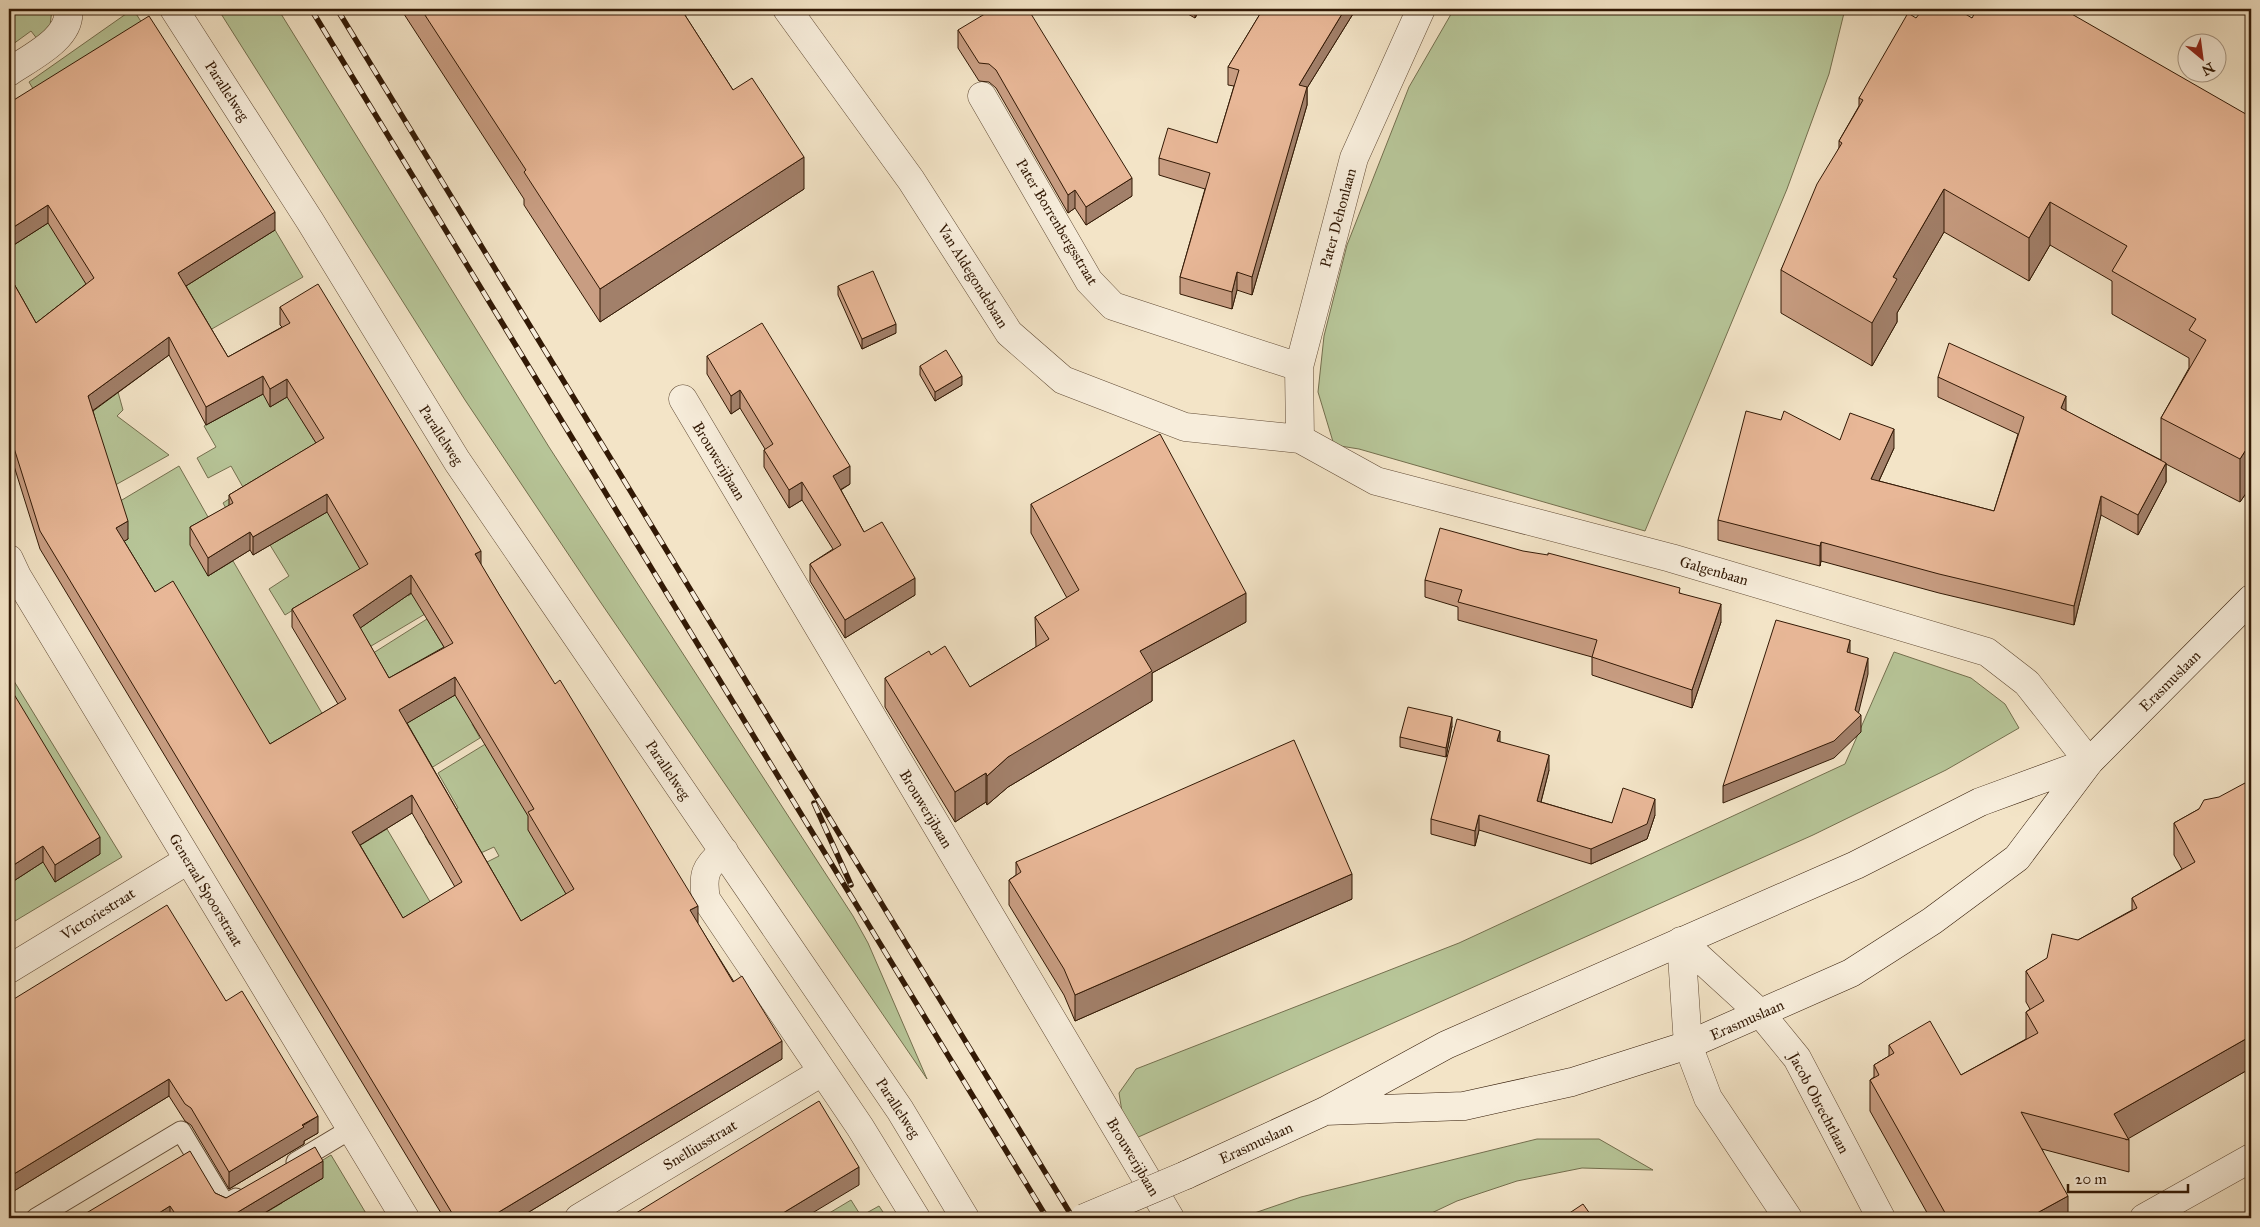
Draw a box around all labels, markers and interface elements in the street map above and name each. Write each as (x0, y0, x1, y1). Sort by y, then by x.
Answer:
north arrow (2178, 32, 2228, 82)
street label: Parallelweg (201, 58, 254, 125)
text: N (2199, 59, 2217, 79)
street label: Pater Borrenbergsstraat (1012, 156, 1102, 289)
street label: Pater Dehonlaan (1316, 166, 1360, 270)
street label: Van Aldegondebaan (933, 220, 1012, 331)
street label: Parallelweg (415, 402, 468, 469)
street label: Brouwerijbaan (689, 418, 749, 504)
street label: Galgenbaan (1678, 553, 1750, 589)
street label: Erasmuslaan (2136, 647, 2204, 715)
street label: Parallelweg (642, 737, 695, 804)
street label: Brouwerijbaan (896, 766, 956, 852)
street label: Generaal Spoorstraat (165, 830, 247, 950)
street label: Victoriestraat (57, 884, 139, 944)
street label: Erasmuslaan (1707, 996, 1787, 1044)
street label: Jacob Obrechtlaan (1783, 1048, 1853, 1157)
street label: Parallelweg (872, 1075, 925, 1142)
street label: Brouwerijbaan (1103, 1114, 1163, 1200)
street label: Snelliusstraat (660, 1116, 741, 1174)
street label: Erasmuslaan (1216, 1118, 1296, 1168)
scale bar (2068, 1162, 2188, 1194)
text: 20 m (2075, 1170, 2107, 1188)

